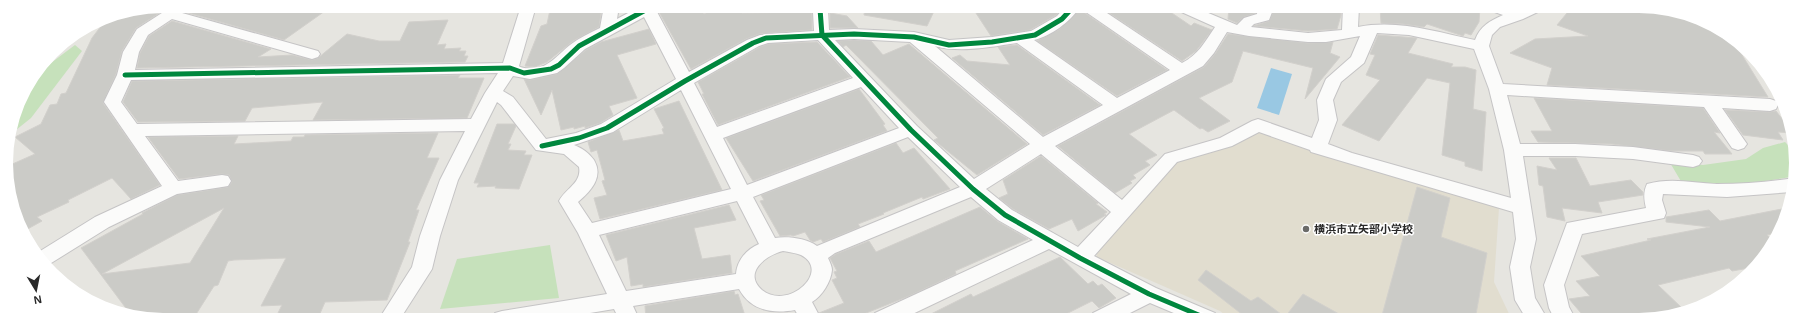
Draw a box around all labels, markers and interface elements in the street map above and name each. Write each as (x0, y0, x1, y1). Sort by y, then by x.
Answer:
place label: 横浜市立矢部小学校 (1314, 223, 1413, 235)
marker: 横浜市立矢部小学校 (1301, 224, 1311, 234)
north arrow (16, 270, 56, 310)
text: N (33, 293, 43, 306)

